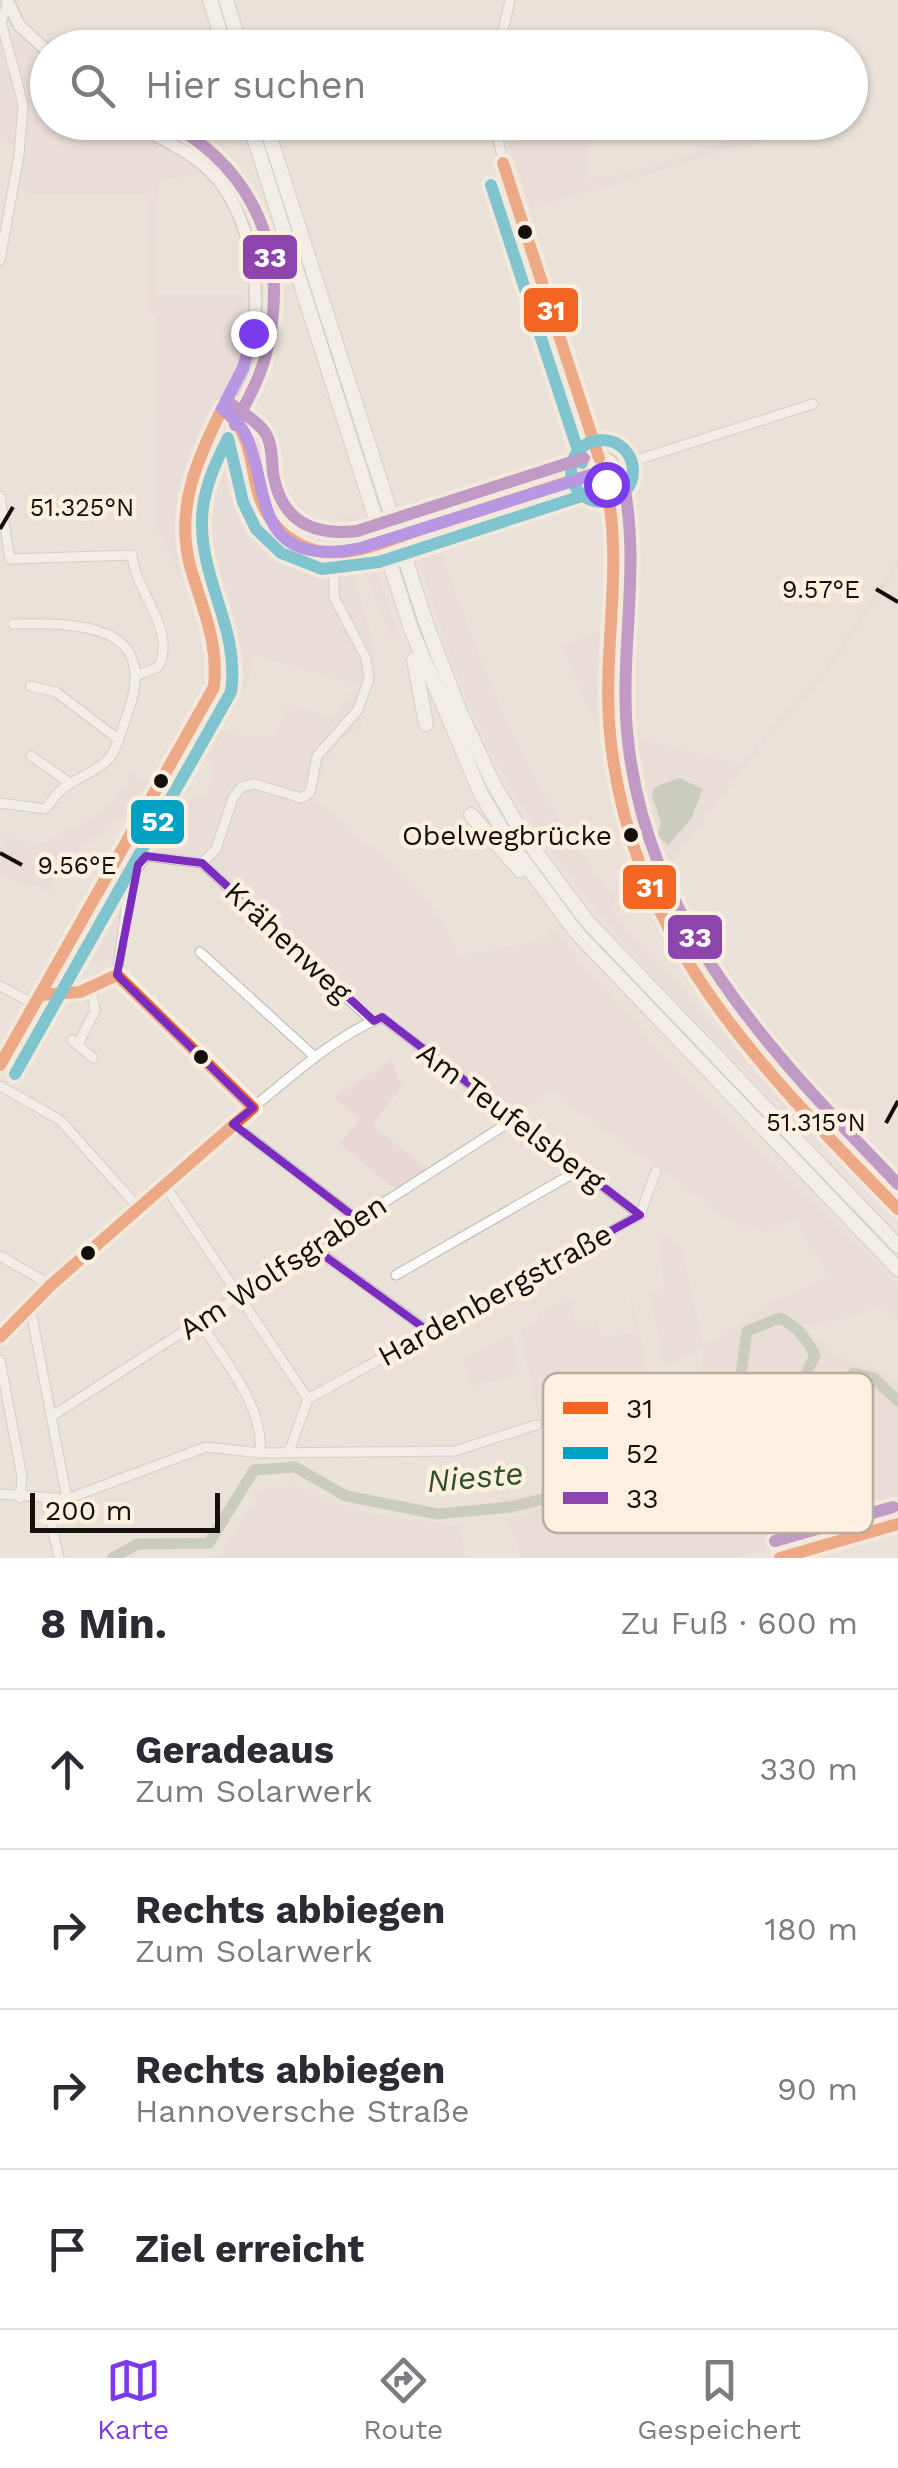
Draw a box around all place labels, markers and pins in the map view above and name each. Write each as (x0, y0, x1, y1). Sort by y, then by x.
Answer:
unlabelled marker (515, 222, 535, 242)
unlabelled marker (151, 771, 171, 791)
place label: Obelwegbrücke (402, 819, 612, 852)
marker: Obelwegbrücke (621, 825, 641, 845)
unlabelled marker (191, 1047, 211, 1067)
unlabelled marker (78, 1243, 98, 1263)

